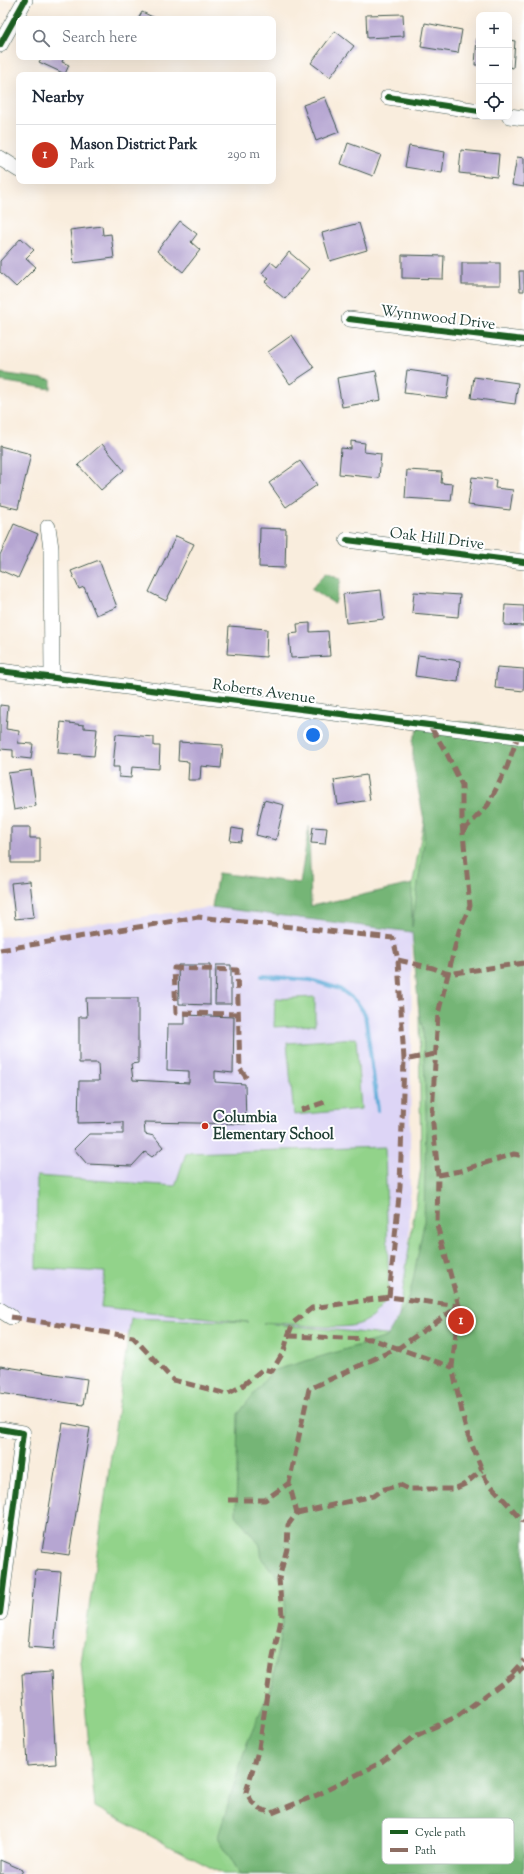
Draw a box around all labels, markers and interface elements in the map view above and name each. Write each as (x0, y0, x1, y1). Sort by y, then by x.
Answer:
map controls (476, 12, 512, 120)
button: + (476, 12, 512, 48)
search box (16, 16, 276, 60)
icon: search (30, 27, 52, 49)
text: Search here (62, 28, 137, 49)
button: − (476, 48, 512, 84)
button: locate (476, 84, 512, 120)
text: Nearby (32, 86, 84, 110)
text: Mason District Park (70, 135, 198, 156)
text: 1 (43, 146, 47, 164)
text: 290 m (227, 146, 260, 164)
text: Park (70, 156, 95, 174)
street label: Wynnwood Drive (379, 301, 496, 336)
street label: Oak Hill Drive (388, 523, 485, 556)
street label: Roberts Avenue (211, 675, 317, 710)
your location (303, 725, 323, 745)
place label: Columbia Elementary School (213, 1108, 335, 1146)
marker: Columbia Elementary School (200, 1121, 210, 1131)
pin: 1 (448, 1306, 474, 1336)
legend (382, 1818, 514, 1864)
text: Cycle path (415, 1825, 466, 1841)
text: Path (415, 1843, 437, 1859)

